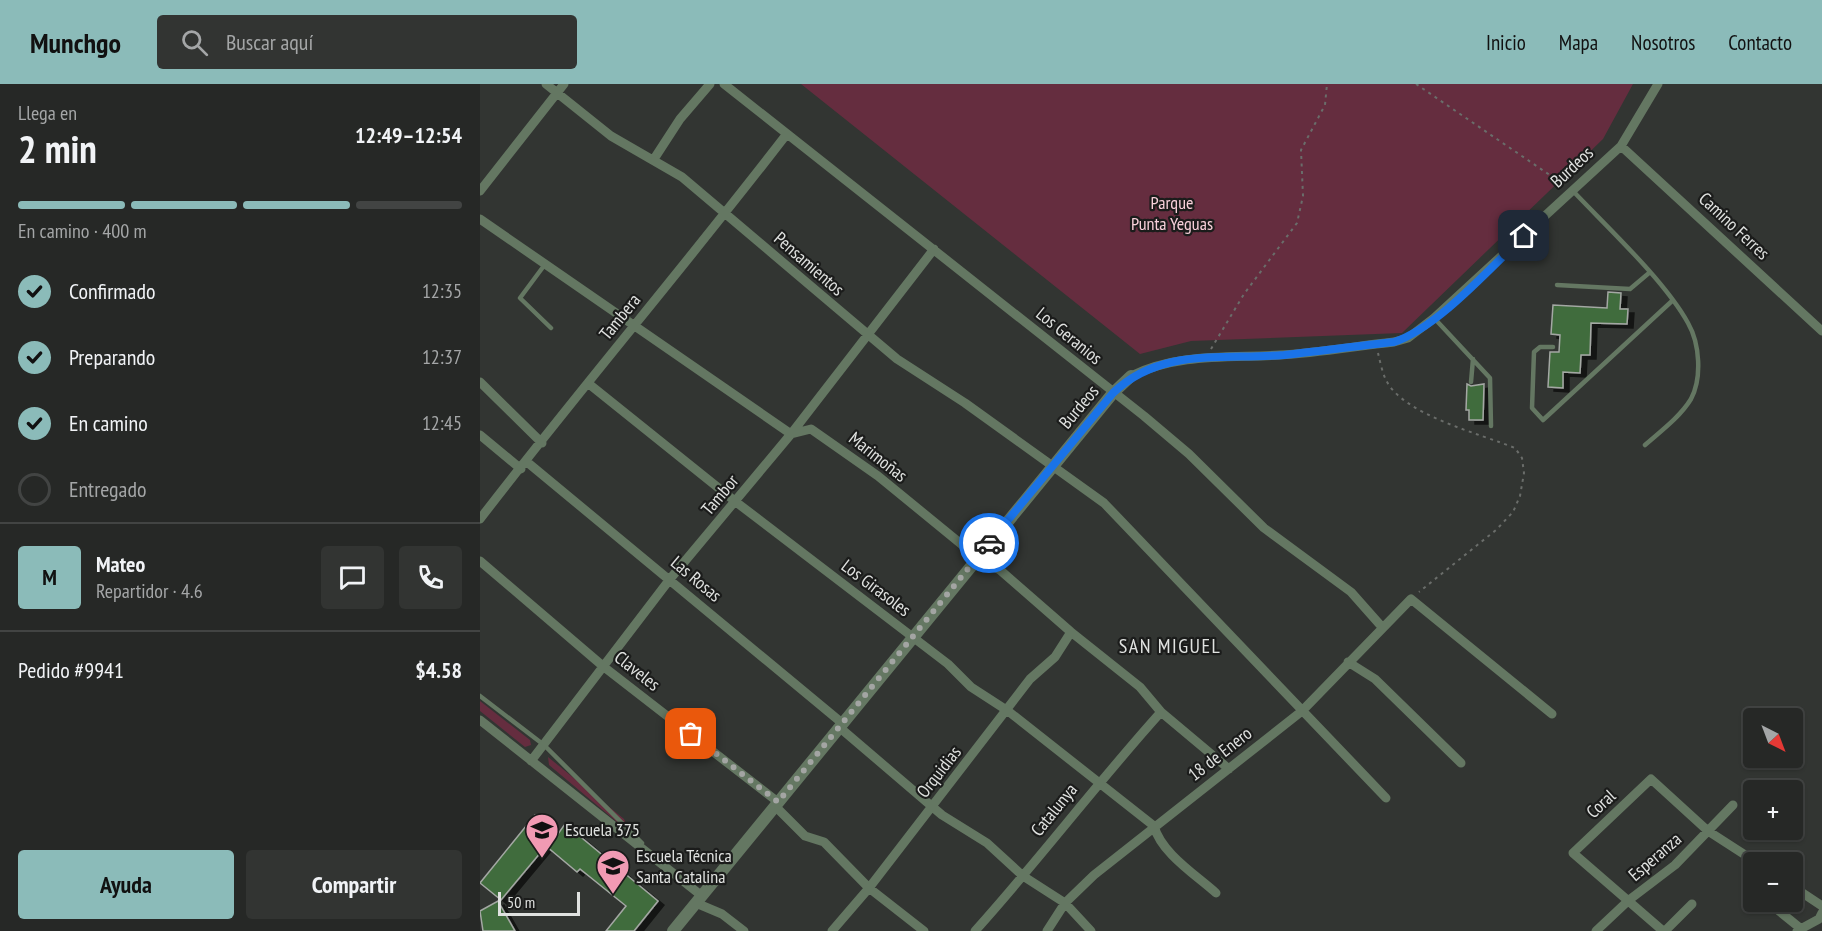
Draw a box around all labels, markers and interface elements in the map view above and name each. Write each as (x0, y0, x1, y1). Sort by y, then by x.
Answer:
search box (157, 15, 577, 69)
text: Munchgo (30, 24, 121, 61)
icon: search (178, 26, 211, 59)
text: Buscar aquí (226, 28, 313, 56)
text: Inicio (1486, 29, 1526, 56)
text: Mapa (1559, 29, 1598, 56)
text: Nosotros (1631, 29, 1695, 56)
text: Contacto (1728, 29, 1792, 56)
text: Llega en (18, 100, 77, 126)
text: 12:49–12:54 (355, 121, 462, 149)
text: 2 min (18, 123, 97, 174)
street label: Burdeos (1545, 141, 1598, 192)
street label: Camino Ferres (1694, 187, 1775, 264)
park label: Parque Punta Yeguas (1131, 191, 1213, 235)
pin (1498, 210, 1549, 261)
text: En camino · 400 m (18, 218, 147, 244)
icon: home (1507, 219, 1540, 252)
street label: Pensamientos (769, 227, 849, 300)
icon: check (18, 275, 51, 308)
text: Confirmado (69, 277, 155, 305)
text: 12:35 (422, 278, 462, 304)
street label: Tambera (594, 289, 645, 344)
street label: Los Geranios (1032, 302, 1107, 369)
icon: check (18, 341, 51, 374)
text: Preparando (69, 343, 155, 371)
text: 12:37 (422, 344, 462, 370)
street label: Burdeos (1054, 380, 1104, 433)
icon: check (18, 407, 51, 440)
text: En camino (69, 409, 148, 437)
text: 12:45 (422, 410, 462, 436)
street label: Marimoñas (844, 427, 912, 487)
street label: Tambor (696, 470, 743, 520)
text: Entregado (69, 475, 146, 503)
courier (959, 513, 1019, 573)
icon: car (973, 527, 1006, 560)
button: chat (321, 546, 384, 609)
button: phone (399, 546, 462, 609)
text: Mateo (96, 550, 145, 578)
street label: Las Rosas (666, 551, 726, 607)
street label: Los Girasoles (837, 554, 915, 621)
text: M (42, 563, 57, 591)
text: Repartidor · 4.6 (96, 578, 203, 604)
district label: SAN MIGUEL (1119, 633, 1221, 659)
street label: Claveles (610, 646, 665, 696)
text: Pedido #9941 (18, 656, 124, 684)
text: $4.58 (415, 656, 462, 684)
pin (665, 708, 716, 759)
north arrow (1743, 708, 1803, 768)
map controls (1743, 708, 1803, 912)
icon: bag (674, 717, 707, 750)
street label: 18 de Enero (1183, 721, 1256, 786)
street label: Orquidias (911, 741, 966, 802)
street label: Catalunya (1025, 779, 1082, 841)
button: + (1743, 780, 1803, 840)
street label: Coral (1581, 784, 1621, 823)
school or university icon: Escuela 375 (524, 812, 560, 859)
place label: Escuela 375 (565, 818, 640, 841)
street label: Esperanza (1623, 827, 1686, 886)
place label: Escuela Técnica Santa Catalina (636, 844, 732, 888)
school or university icon: Escuela Técnica Santa Catalina (595, 848, 631, 895)
button: Ayuda (18, 850, 234, 919)
button: Compartir (246, 850, 462, 919)
button: − (1743, 852, 1803, 912)
scale bar (498, 889, 580, 916)
text: 50 m (507, 892, 535, 912)

